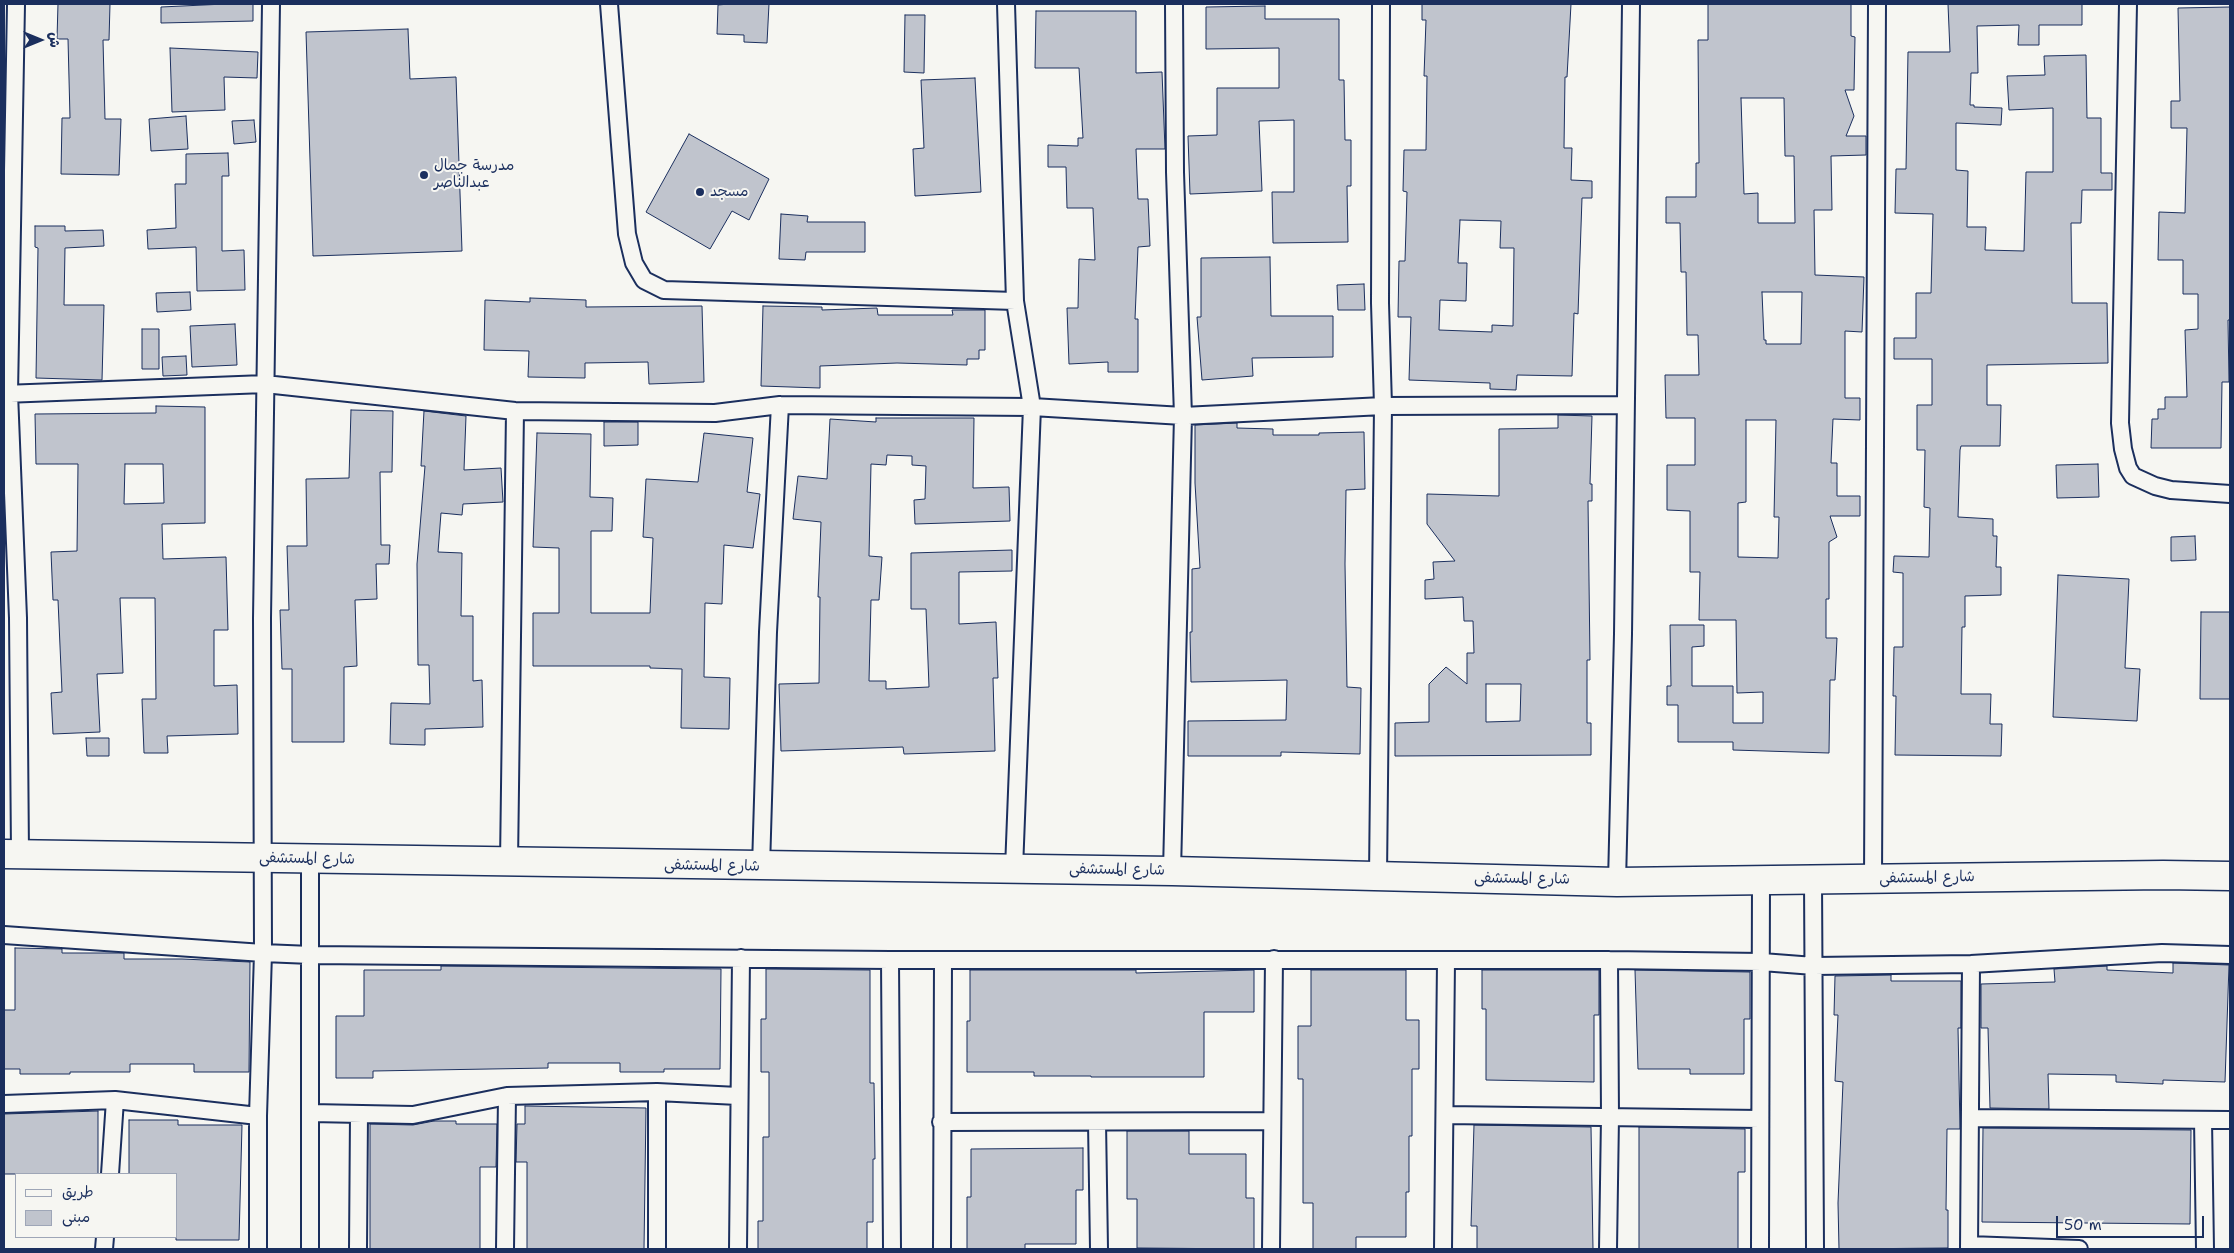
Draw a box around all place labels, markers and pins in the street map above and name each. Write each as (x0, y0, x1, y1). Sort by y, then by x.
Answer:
place label: مدرسة جمال عبدالناصر (434, 157, 514, 192)
marker: مدرسة جمال عبدالناصر (418, 169, 430, 181)
place label: مسجد (710, 183, 749, 201)
marker: مسجد (694, 186, 706, 198)

